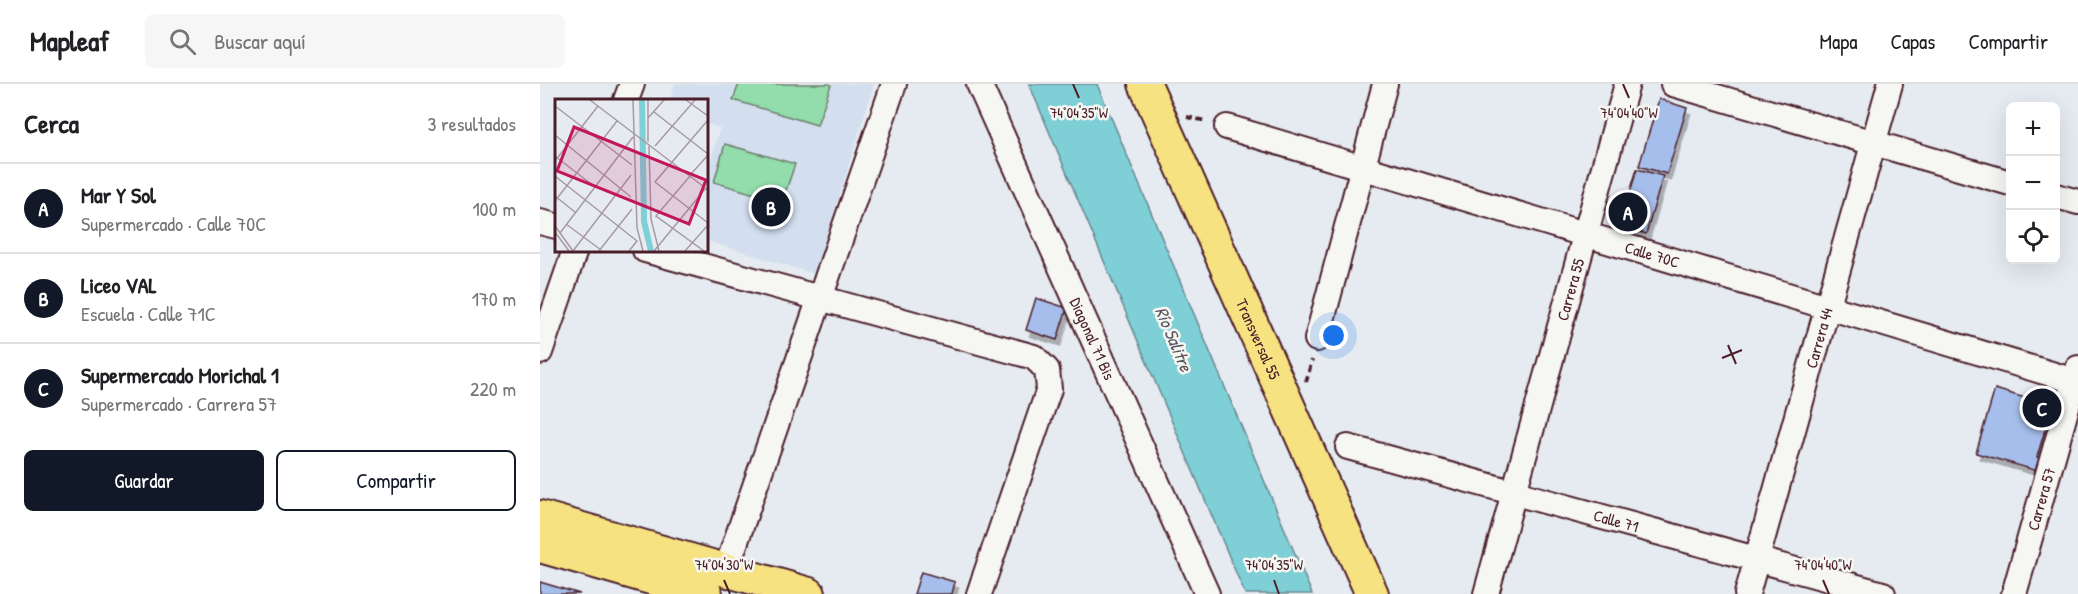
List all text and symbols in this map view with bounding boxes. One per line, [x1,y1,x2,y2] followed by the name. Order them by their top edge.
[145,14,565,68] search box
[30,22,109,60] text: Mapleaf
[166,25,199,58] icon: search
[214,26,306,56] text: Buscar aquí
[1819,27,1857,56] text: Mapa
[1890,27,1935,56] text: Capas
[1968,27,2048,56] text: Compartir
[555,99,708,252] inset map
[1050,102,1109,123] text: 74°04'35"W
[1600,102,1658,123] text: 74°04'40"W
[2006,102,2060,264] map controls
[2006,102,2060,156] button: +
[24,106,79,141] text: Cerca
[427,110,516,137] text: 3 resultados
[2006,156,2060,210] button: −
[81,180,156,210] text: Mar Y Sol
[752,184,790,230] pin: B
[1608,190,1648,234] pin: A
[39,195,48,222] text: A
[473,195,516,222] text: 100 m
[81,210,266,237] text: Supermercado · Calle 70C
[2006,210,2060,264] button: locate
[1622,236,1682,273] street label: Calle 70C
[1551,256,1589,323] street label: Carrera 55
[81,270,157,300] text: Liceo VAL
[38,285,49,312] text: B
[472,285,516,312] text: 170 m
[1065,294,1121,383] street label: Diagonal 71 Bis
[1231,295,1286,383] street label: Transversal 55
[81,300,216,327] text: Escuela · Calle 71C
[1149,303,1199,376] water label: Río Salitre
[1800,305,1838,371] street label: Carrera 44
[1319,321,1348,350] your location
[81,360,279,390] text: Supermercado Morichal 1
[38,375,49,402] text: C
[470,375,516,402] text: 220 m
[2022,386,2062,430] pin: C
[81,390,277,417] text: Supermercado · Carrera 57
[24,450,264,511] button: Guardar
[276,450,516,511] button: Compartir
[2022,465,2060,533] street label: Carrera 57
[1591,504,1641,537] street label: Calle 71
[695,554,754,575] text: 74°04'30"W
[1245,554,1304,575] text: 74°04'35"W
[1794,554,1852,575] text: 74°04'40"W

